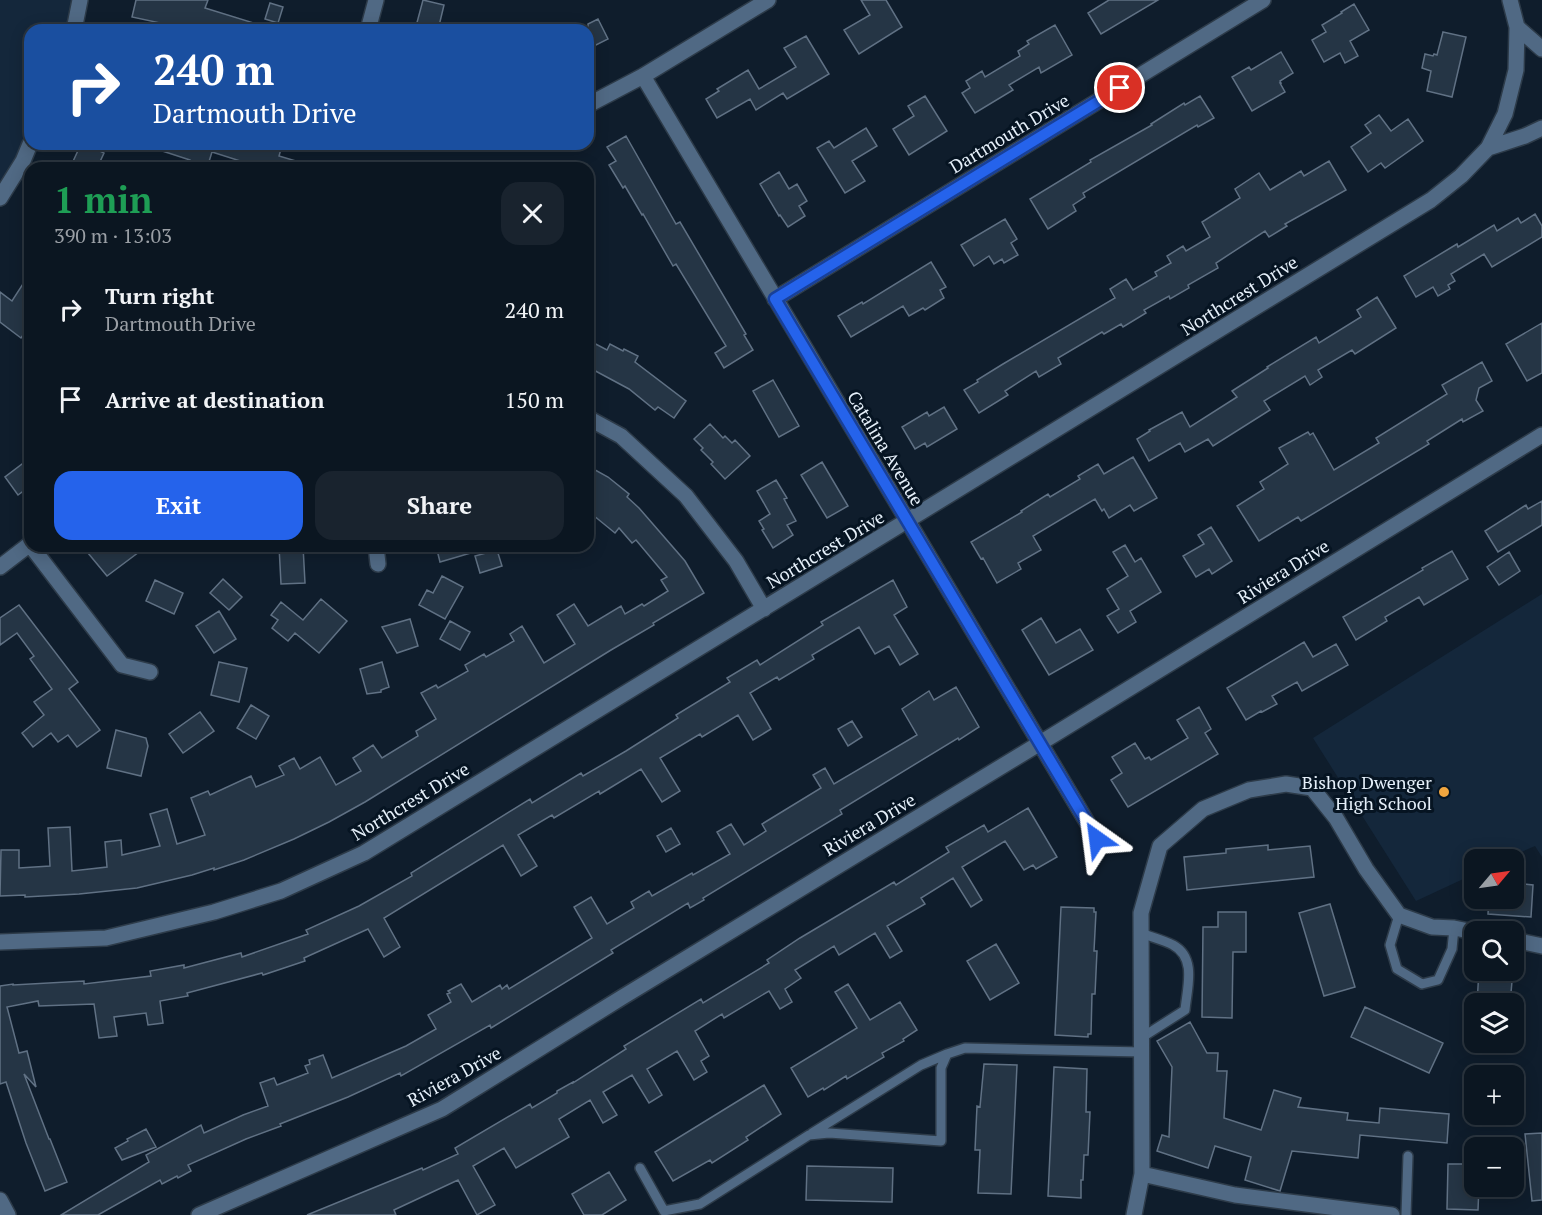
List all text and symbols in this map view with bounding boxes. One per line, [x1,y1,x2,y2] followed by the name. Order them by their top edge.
[153,41,274,97] text: 240 m
[54,48,132,126] icon: right
[1094,62,1145,113] pin
[1103,71,1136,104] icon: arrive
[945,88,1073,178] street label: Dartmouth Drive
[153,95,357,131] text: Dartmouth Drive
[54,176,152,223] text: 1 min
[501,182,564,245] button: close
[54,222,172,249] text: 390 m · 13:03
[1176,249,1302,341] street label: Northcrest Drive
[105,281,214,310] text: Turn right
[54,293,87,326] icon: right
[504,295,564,324] text: 240 m
[105,310,256,337] text: Dartmouth Drive
[54,383,87,416] icon: arrive
[105,385,324,414] text: Arrive at destination
[504,385,564,414] text: 150 m
[842,386,930,510] street label: Catalina Avenue
[54,471,303,540] button: Exit
[315,471,564,540] button: Share
[762,504,888,594] street label: Northcrest Drive
[1233,533,1333,609] street label: Riviera Drive
[347,756,473,846] street label: Northcrest Drive
[1302,770,1432,815] place label: Bishop Dwenger High School
[1437,785,1451,799] marker: Bishop Dwenger High School
[818,787,920,861] street label: Riviera Drive
[1065,807,1129,871] position arrow
[1464,849,1524,909] north arrow
[1464,849,1524,1197] map controls
[1464,921,1524,981] button: search
[1464,993,1524,1053] button: layers
[403,1040,505,1112] street label: Riviera Drive
[1464,1065,1524,1125] button: +
[1464,1137,1524,1197] button: −

